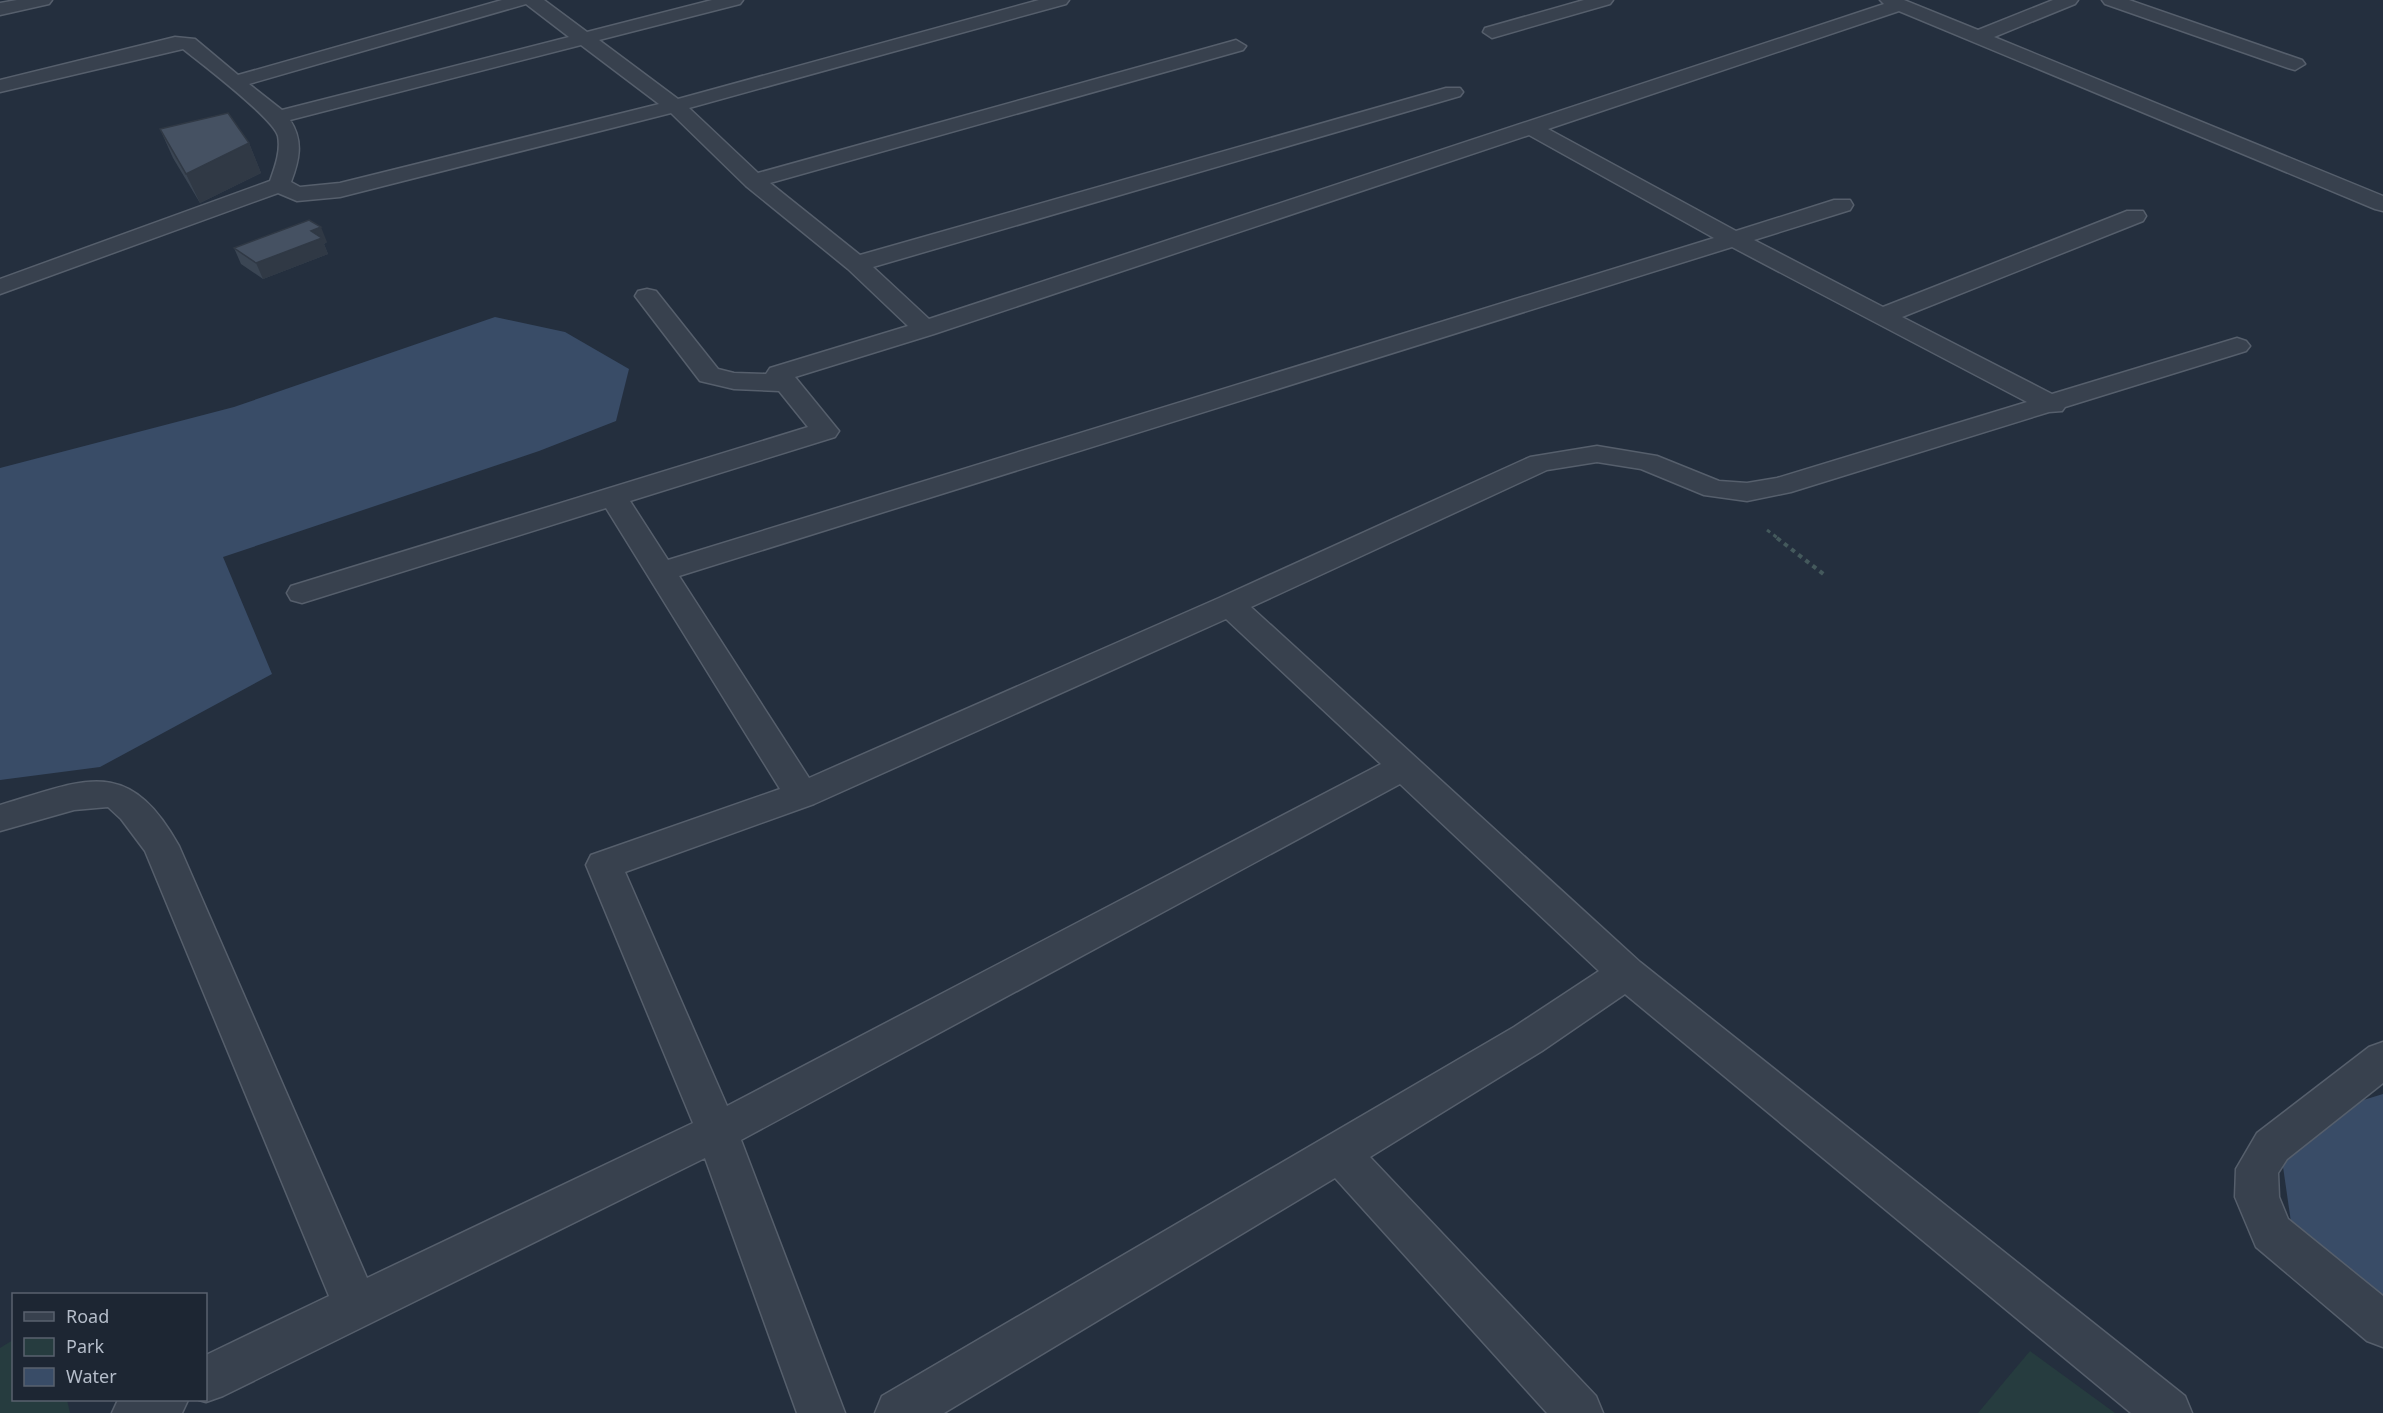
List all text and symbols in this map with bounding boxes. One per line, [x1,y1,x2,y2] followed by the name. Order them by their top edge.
[12,1293,207,1401] legend
[66,1304,109,1328] text: Road
[66,1334,104,1358] text: Park
[66,1364,117,1388] text: Water

